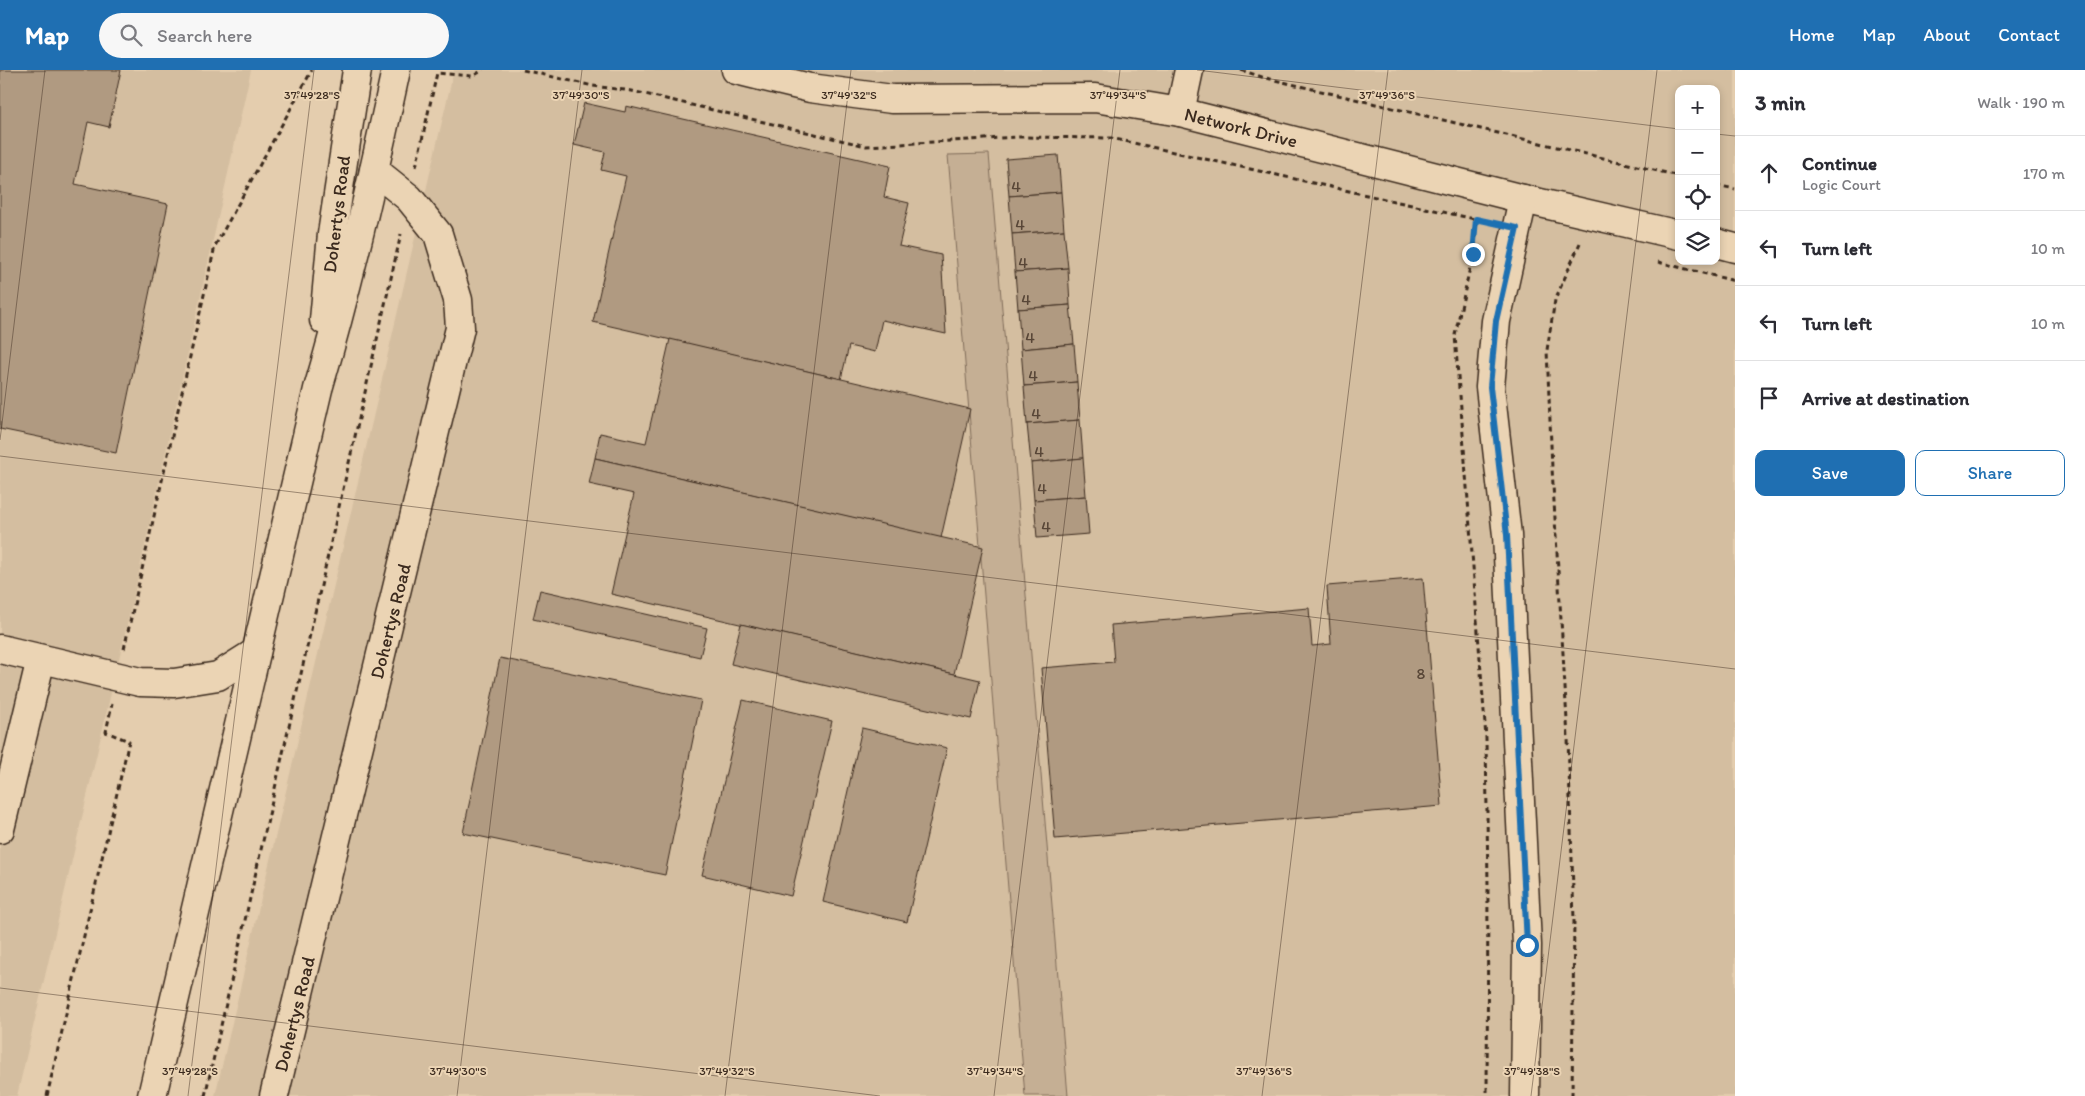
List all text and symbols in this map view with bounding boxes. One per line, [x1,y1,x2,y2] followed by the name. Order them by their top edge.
[99,13,449,58] search box
[25,21,69,50] text: Map
[117,21,145,49] icon: search
[157,24,252,47] text: Search here
[1789,24,1835,46] text: Home
[1863,24,1896,46] text: Map
[1924,24,1970,46] text: About
[1998,24,2060,46] text: Contact
[1675,85,1720,265] map controls
[1675,85,1720,130] button: +
[284,88,340,102] text: 37°49'28"S
[553,88,610,102] text: 37°49'30"S
[821,88,877,102] text: 37°49'32"S
[1090,88,1147,102] text: 37°49'34"S
[1359,88,1415,102] text: 37°49'36"S
[1755,90,1805,115] text: 3 min
[1977,93,2065,112] text: Walk · 190 m
[1182,102,1300,153] street label: Network Drive
[1675,130,1720,175] button: −
[1802,152,1877,175] text: Continue
[318,153,355,274] street label: Dohertys Road
[1755,159,1783,187] icon: ahead
[2023,164,2065,183] text: 170 m
[1675,175,1720,220] button: locate
[1802,175,1881,194] text: Logic Court
[1011,177,1021,196] house number: 4
[1015,215,1025,234] house number: 4
[1675,220,1720,265] button: layers
[1755,234,1783,262] icon: left
[1802,237,1872,260] text: Turn left
[2031,239,2065,258] text: 10 m
[1462,243,1485,266] route end
[1018,253,1028,272] house number: 4
[1021,290,1031,309] house number: 4
[1755,309,1783,337] icon: left
[1802,312,1872,335] text: Turn left
[2031,314,2065,333] text: 10 m
[1025,328,1035,347] house number: 4
[1028,366,1038,385] house number: 4
[1755,384,1783,412] icon: arrive
[1802,387,1969,410] text: Arrive at destination
[1031,404,1041,423] house number: 4
[1034,442,1044,461] house number: 4
[1755,450,1905,496] button: Save
[1915,450,2065,496] button: Share
[1037,479,1047,498] house number: 4
[1041,517,1051,536] house number: 4
[365,560,416,681] street label: Dohertys Road
[1417,664,1426,683] house number: 8
[1516,934,1539,957] route start
[269,953,320,1074] street label: Dohertys Road
[162,1064,218,1078] text: 37°49'28"S
[430,1064,487,1078] text: 37°49'30"S
[699,1064,755,1078] text: 37°49'32"S
[967,1064,1024,1078] text: 37°49'34"S
[1236,1064,1292,1078] text: 37°49'36"S
[1504,1064,1560,1078] text: 37°49'38"S

